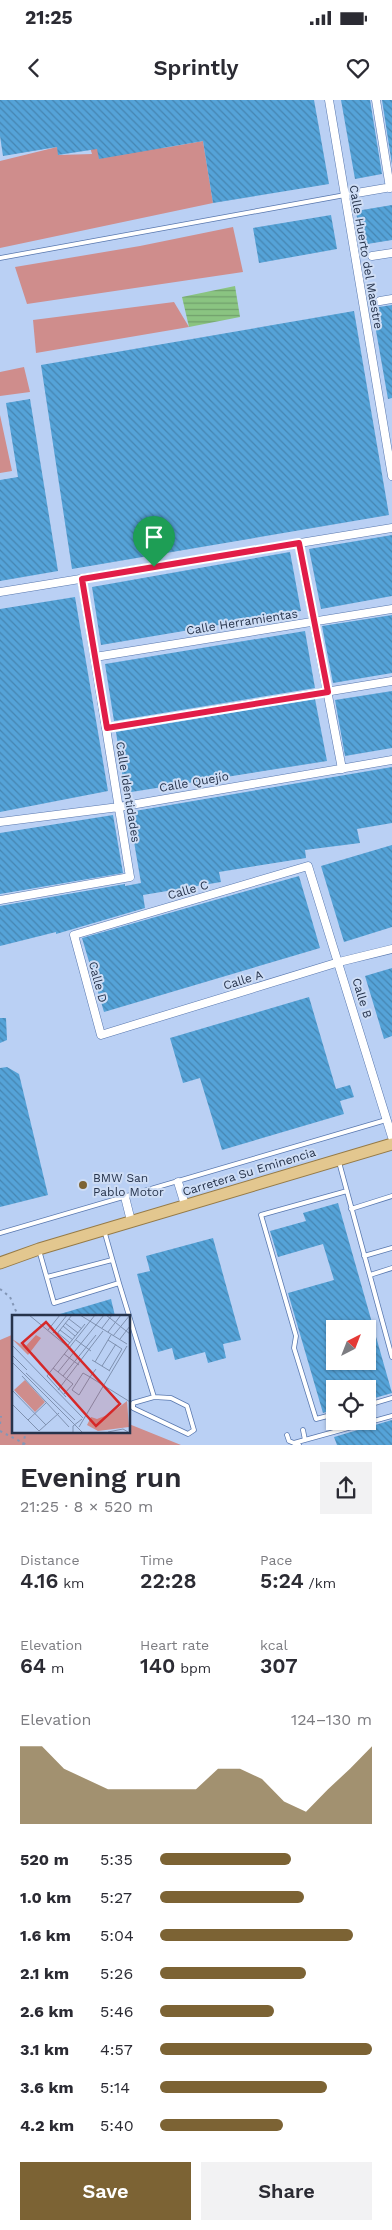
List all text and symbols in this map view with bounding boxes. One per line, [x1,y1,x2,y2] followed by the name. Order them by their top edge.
[25,6,73,29] text: 21:25
[20,54,48,82] icon: back
[344,54,372,82] icon: heart
[154,55,238,80] text: Sprintly
[346,184,386,330] street label: Calle Huerto del Maestre
[133,516,175,567] pin
[140,523,168,551] icon: arrive
[185,606,299,638] street label: Calle Herramientas
[113,741,143,843] street label: Calle Identidades
[158,769,230,795] street label: Calle Quejío
[166,878,210,902] street label: Calle C
[86,960,110,1004] street label: Calle D
[221,967,265,993] street label: Calle A
[349,976,375,1020] street label: Calle B
[181,1145,317,1199] street label: Carretera Su Eminencia
[93,1171,164,1199] place label: BMW San Pablo Motor
[77,1179,89,1191] marker: BMW San Pablo Motor
[12,1315,130,1432] inset map
[326,1320,376,1370] north arrow
[326,1320,376,1430] map controls
[326,1380,376,1430] button: locate
[20,1461,181,1494] text: Evening run
[320,1462,372,1514] button: share
[20,1497,153,1516] text: 21:25 · 8 × 520 m
[20,1552,80,1568] text: Distance
[140,1552,173,1568] text: Time
[260,1552,292,1568] text: Pace
[20,1568,58,1593] text: 4.16
[140,1568,197,1593] text: 22:28
[260,1568,304,1593] text: 5:24
[58,1575,84,1591] text: km
[304,1575,336,1591] text: /km
[20,1637,83,1653] text: Elevation
[140,1637,209,1653] text: Heart rate
[260,1637,288,1653] text: kcal
[20,1653,46,1678] text: 64
[140,1653,175,1678] text: 140
[260,1653,298,1678] text: 307
[46,1660,64,1676] text: m
[175,1660,211,1676] text: bpm
[20,1710,91,1729] text: Elevation
[291,1710,372,1729] text: 124–130 m
[20,1850,69,1869] text: 520 m
[100,1850,133,1869] text: 5:35
[20,1888,71,1907] text: 1.0 km
[100,1888,132,1907] text: 5:27
[20,1926,71,1945] text: 1.6 km
[100,1926,134,1945] text: 5:04
[20,1964,69,1983] text: 2.1 km
[100,1964,133,1983] text: 5:26
[20,2002,74,2021] text: 2.6 km
[100,2002,134,2021] text: 5:46
[20,2040,69,2059] text: 3.1 km
[100,2040,133,2059] text: 4:57
[20,2078,73,2097] text: 3.6 km
[100,2078,130,2097] text: 5:14
[20,2116,74,2135] text: 4.2 km
[100,2116,134,2135] text: 5:40
[20,2162,191,2220] button: Save
[201,2162,372,2220] button: Share

